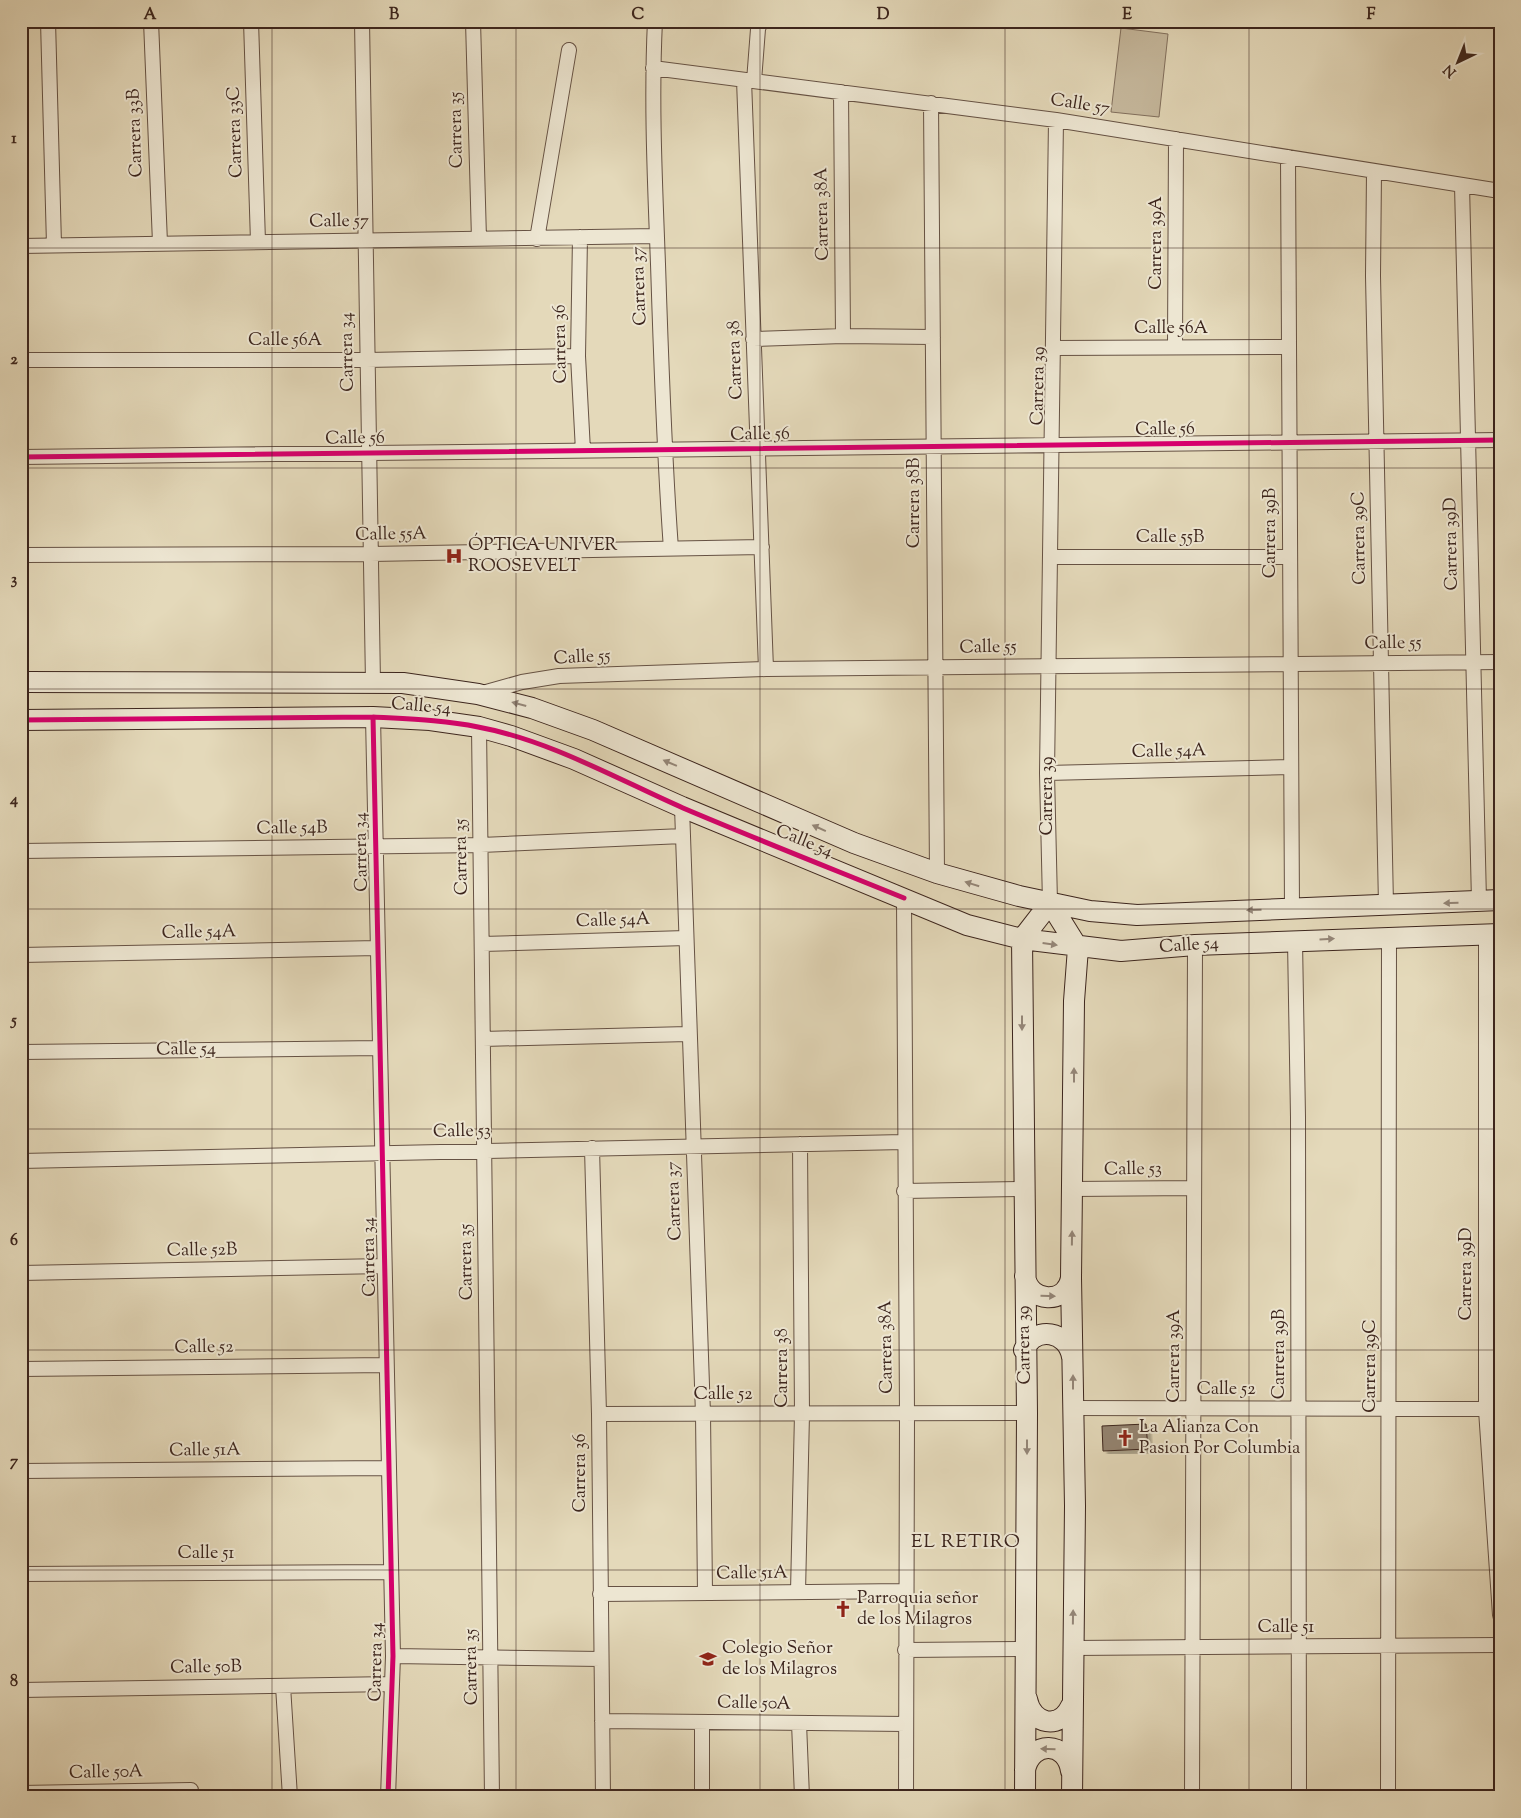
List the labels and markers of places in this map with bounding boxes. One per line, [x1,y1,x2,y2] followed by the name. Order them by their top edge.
[468,532,618,580] place label: ÓPTICA UNIVER ROOSEVELT
[444,546,464,566] hospital icon: ÓPTICA UNIVER ROOSEVELT
[1139,1415,1300,1462] place label: La Alianza Con Pasion Por Columbia
[1115,1428,1135,1448] church icon: La Alianza Con Pasion Por Columbia
[857,1586,979,1633] place label: Parroquia señor de los Milagros
[833,1599,853,1619] church icon: Parroquia señor de los Milagros
[722,1636,837,1683] place label: Colegio Señor de los Milagros
[698,1649,718,1669] school or university icon: Colegio Señor de los Milagros

